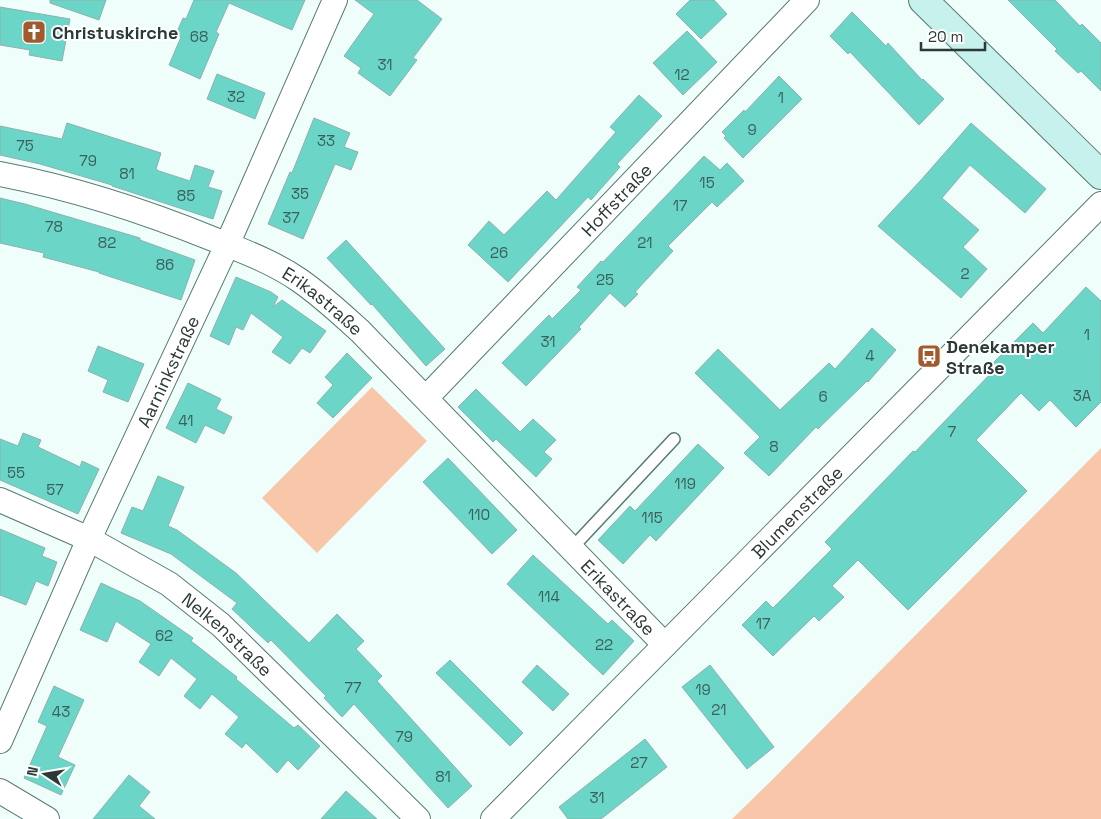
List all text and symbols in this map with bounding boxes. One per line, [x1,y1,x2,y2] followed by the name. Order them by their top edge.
[21,19,47,45] church icon: Christuskirche
[921,20,985,52] scale bar
[52,21,178,44] place label: Christuskirche
[190,27,208,46] house number: 68
[928,27,963,46] text: 20 m
[377,55,393,74] house number: 31
[674,65,690,84] house number: 12
[227,87,245,106] house number: 32
[778,88,784,107] house number: 1
[747,120,757,139] house number: 9
[317,131,335,150] house number: 33
[16,136,34,155] house number: 75
[79,151,97,170] house number: 79
[576,158,656,241] street label: Hoffstraße
[119,164,135,183] house number: 81
[699,173,715,192] house number: 15
[291,184,309,203] house number: 35
[177,186,195,205] house number: 85
[673,196,687,215] house number: 17
[282,208,300,227] house number: 37
[45,217,63,236] house number: 78
[98,233,116,252] house number: 82
[637,233,653,252] house number: 21
[490,243,508,262] house number: 26
[156,255,174,274] house number: 86
[278,261,368,340] street label: Erikastraße
[960,264,970,283] house number: 2
[596,270,614,289] house number: 25
[132,312,204,431] street label: Aarninkstraße
[1084,325,1090,344] house number: 1
[540,332,556,351] house number: 31
[946,335,1055,379] place label: Denekamper Straße
[916,343,942,369] bus stop icon: Denekamper Straße
[865,346,875,365] house number: 4
[1073,386,1092,405] house number: 3A
[818,387,828,406] house number: 6
[178,411,194,430] house number: 41
[948,422,956,441] house number: 7
[769,437,779,456] house number: 8
[746,461,847,563] street label: Blumenstraße
[7,463,25,482] house number: 55
[674,474,696,493] house number: 119
[46,480,64,499] house number: 57
[468,505,490,524] house number: 110
[641,508,663,527] house number: 115
[576,554,661,640] street label: Erikastraße
[177,587,278,681] street label: Nelkenstraße
[538,587,560,606] house number: 114
[756,614,770,633] house number: 17
[155,626,173,645] house number: 62
[595,635,613,654] house number: 22
[345,678,361,697] house number: 77
[695,680,711,699] house number: 19
[711,700,727,719] house number: 21
[52,702,70,721] house number: 43
[395,727,413,746] house number: 79
[20,749,70,799] north arrow
[630,753,648,772] house number: 27
[23,765,42,778] text: N
[435,767,451,786] house number: 81
[589,788,605,807] house number: 31

